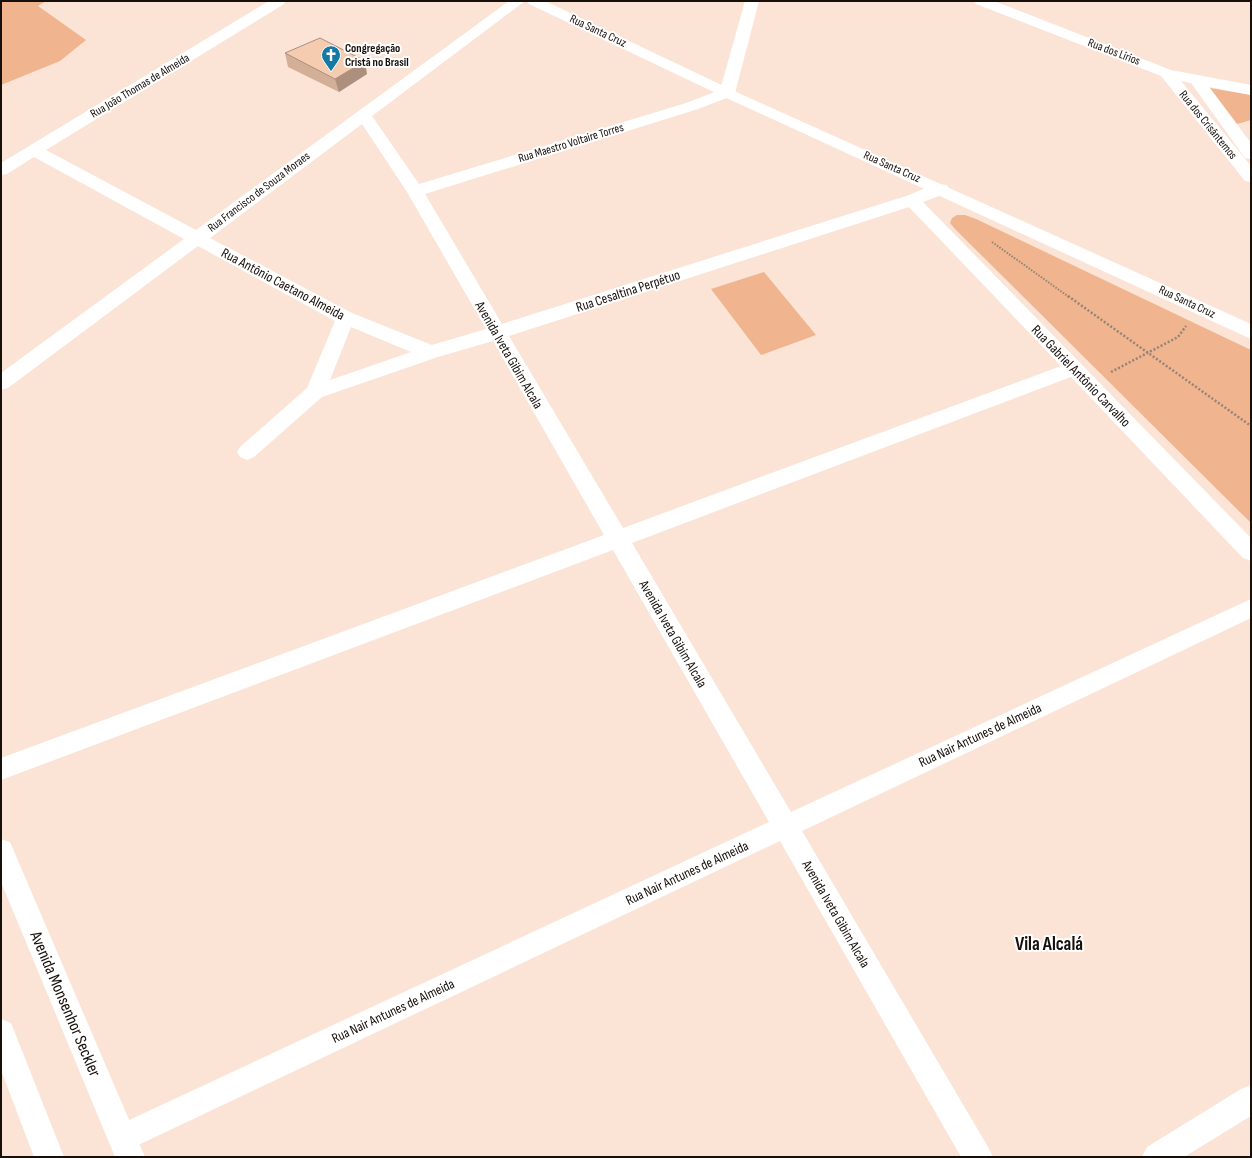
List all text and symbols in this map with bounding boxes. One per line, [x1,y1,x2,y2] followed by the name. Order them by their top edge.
[567,11,629,51] street label: Rua Santa Cruz
[1086,35,1142,69] street label: Rua dos Lírios
[345,41,409,70] place label: Congregação Cristã no Brasil
[320,44,342,72] church icon: Congregação Cristã no Brasil
[88,50,193,122] street label: Rua João Thomas de Almeida
[1176,88,1240,162] street label: Rua dos Crisântemos
[517,120,625,166] street label: Rua Maestro Voltaire Torres
[861,148,923,186] street label: Rua Santa Cruz
[205,149,313,235] street label: Rua Francisco de Souza Moraes
[218,244,348,324] street label: Rua Antônio Caetano Almeida
[574,266,682,316] street label: Rua Cesaltina Perpétuo
[1156,282,1218,322] street label: Rua Santa Cruz
[471,297,547,412] street label: Avenida Iveta Gibim Alcala
[1028,321,1134,431] street label: Rua Gabriel Antônio Carvalho
[635,576,711,691] street label: Avenida Iveta Gibim Alcala
[916,699,1044,771] street label: Rua Nair Antunes de Almeida
[623,837,751,909] street label: Rua Nair Antunes de Almeida
[798,856,874,971] street label: Avenida Iveta Gibim Alcala
[25,927,105,1080] street label: Avenida Monsenhor Seckler
[1015,933,1083,956] district label: Vila Alcalá
[329,975,457,1047] street label: Rua Nair Antunes de Almeida

